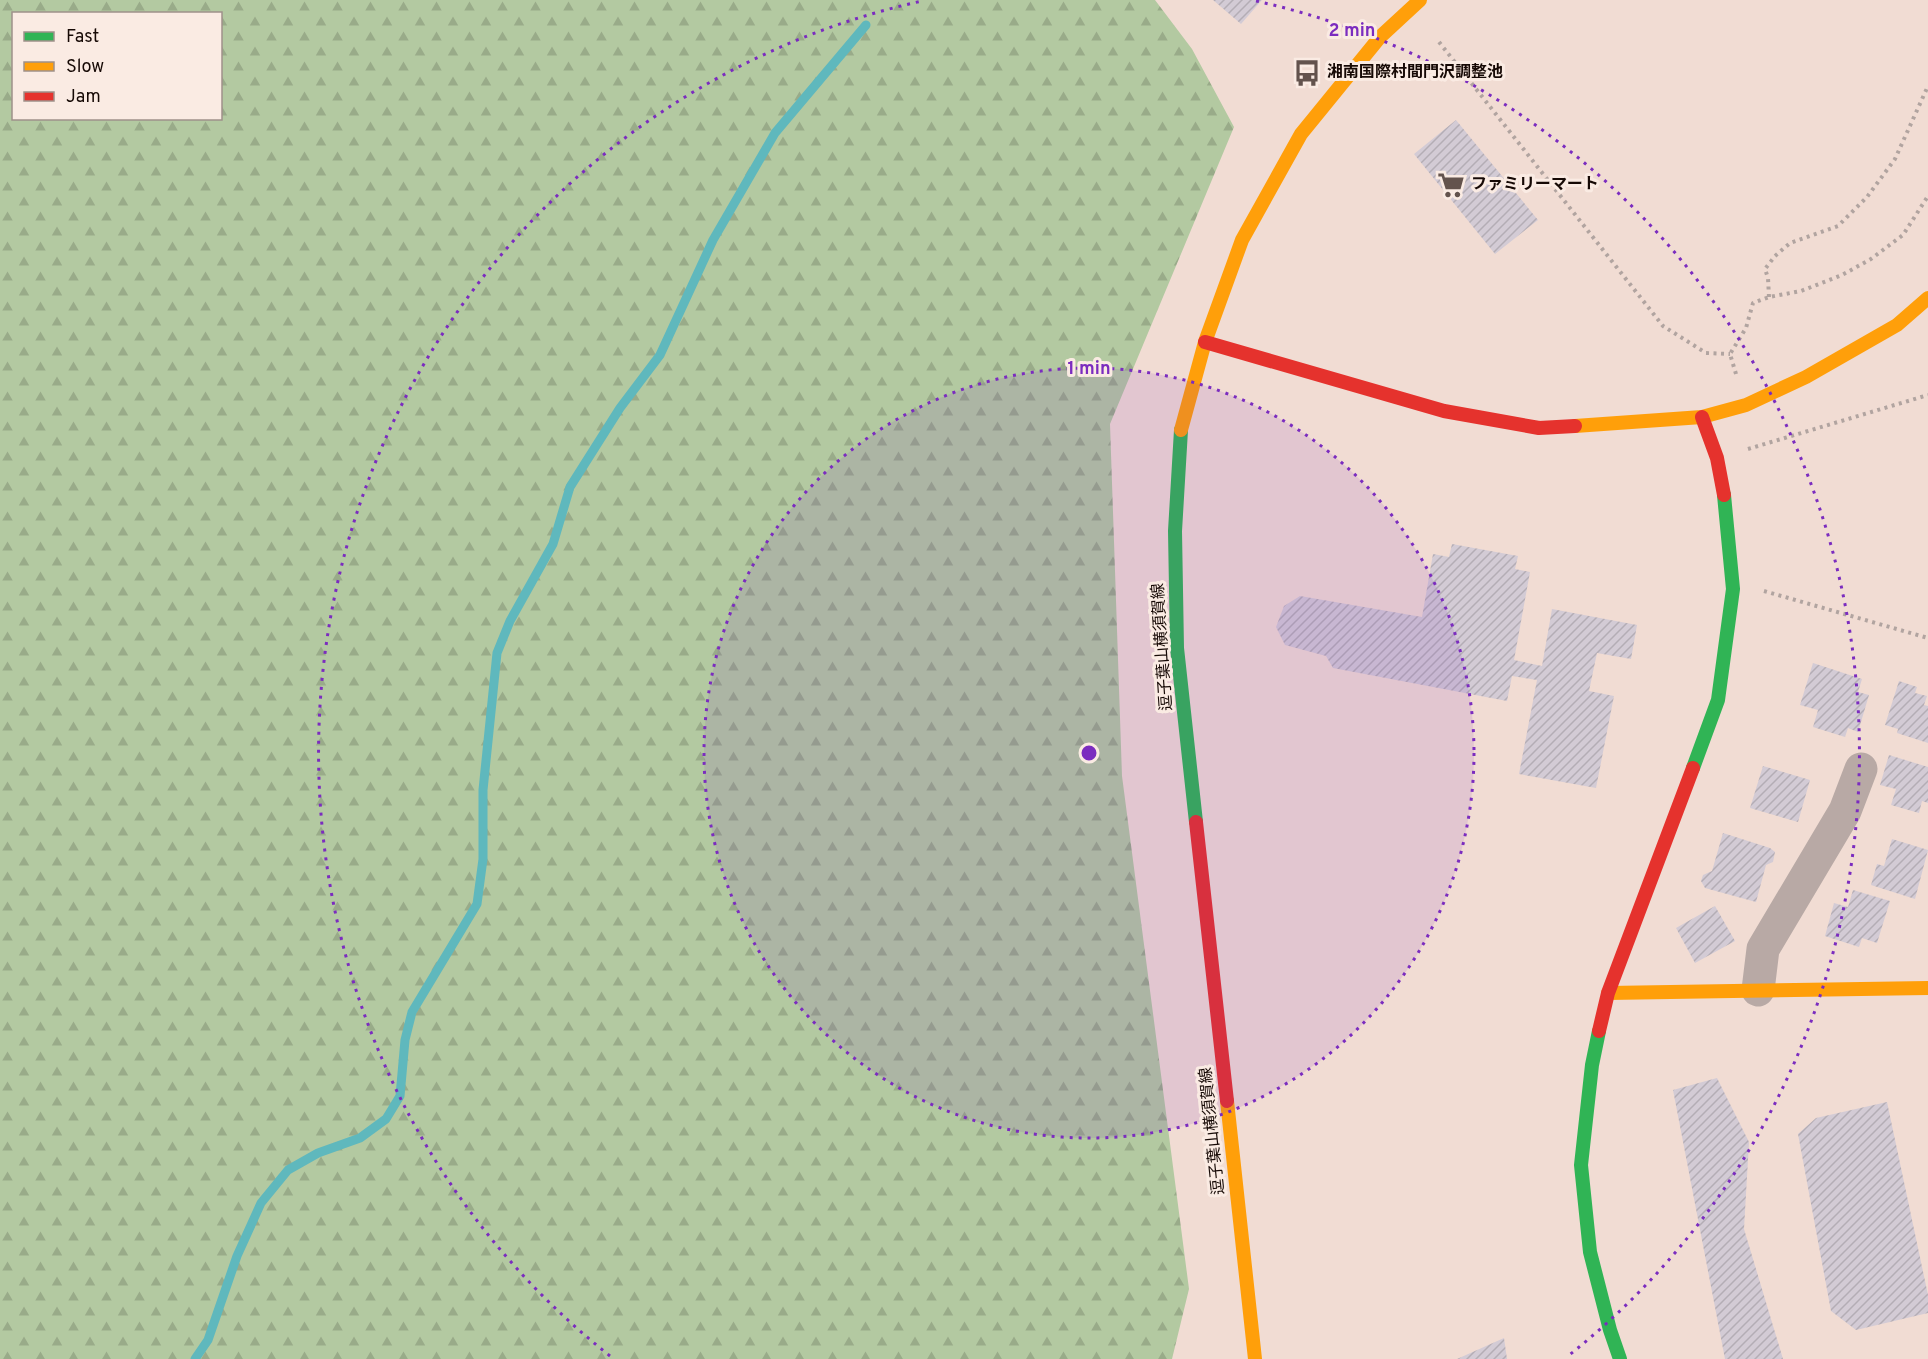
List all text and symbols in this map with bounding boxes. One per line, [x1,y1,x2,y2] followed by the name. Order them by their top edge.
[12,12,222,120] legend
[1328,20,1376,43] text: 2 min
[66,26,99,49] text: Fast
[66,56,104,79] text: Slow
[1292,58,1322,88] bus stop icon: 湘南国際村間門沢調整池
[1327,62,1503,83] place label: 湘南国際村間門沢調整池
[66,86,101,109] text: Jam
[1436,170,1466,200] supermarket icon: ファミリーマート
[1471,175,1599,195] place label: ファミリーマート
[1067,358,1111,381] text: 1 min
[1149,582,1177,712] street label: 逗子葉山横須賀線
[1079,743,1099,763] centre of rings
[1196,1066,1230,1196] street label: 逗子葉山横須賀線

